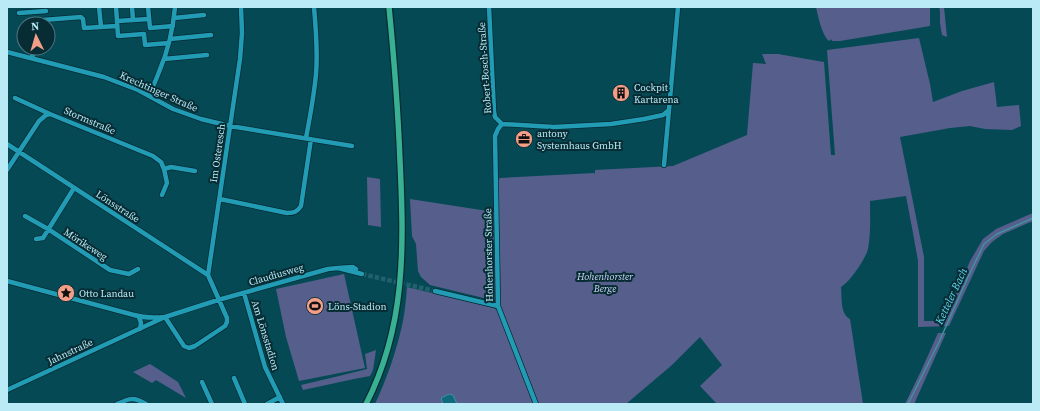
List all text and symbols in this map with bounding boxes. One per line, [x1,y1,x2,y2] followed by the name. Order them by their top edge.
[16,16,56,56] north arrow
[31,19,40,34] text: N
[475,22,494,114] street label: Robert-Bosch-Straße
[118,68,200,115] street label: Krechtinger Straße
[634,81,680,106] place label: Cockpit Kartarena
[611,83,631,103] building icon: Cockpit Kartarena
[62,104,118,137] street label: Stormstraße
[207,123,228,183] street label: Im Osteresch
[537,127,622,152] place label: antony Systemhaus GmbH
[514,129,534,149] office icon: antony Systemhaus GmbH
[93,187,142,225] street label: Lönsstraße
[481,208,496,302] street label: Hohenhorster Straße
[61,225,110,263] street label: Mörikeweg
[247,260,305,289] street label: Claudiusweg
[931,266,971,328] water label: Ketteler Bach
[576,270,634,295] park label: Hohenhorster Berge
[56,283,76,303] place icon: Otto Landau
[79,287,134,300] place label: Otto Landau
[305,296,325,316] sports icon: Löns-Stadion
[249,298,282,372] street label: Am Lönsstadion
[328,300,387,313] place label: Löns-Stadion
[45,335,95,368] street label: Jahnstraße

